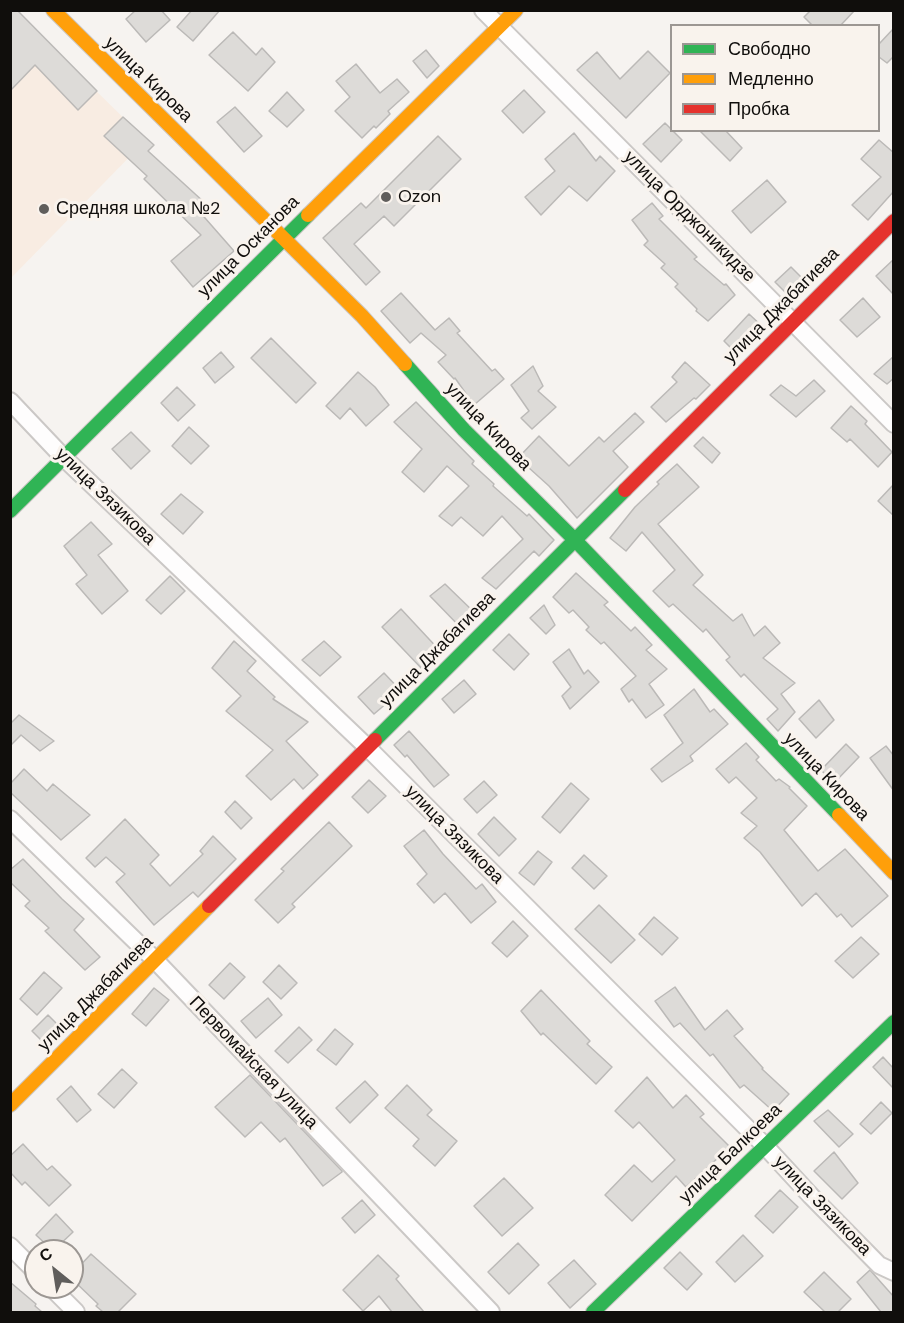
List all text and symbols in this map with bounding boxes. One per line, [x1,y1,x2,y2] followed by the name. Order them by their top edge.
[670,24,880,132] legend
[99,33,197,127] street label: улица Кирова
[728,37,811,61] text: Свободно
[728,67,814,91] text: Медленно
[728,97,790,121] text: Пробка
[619,147,759,287] street label: улица Орджоникидзе
[398,186,441,208] place label: Ozon
[379,190,393,204] marker: Ozon
[194,192,304,302] street label: улица Осканова
[56,198,220,220] place label: Средняя школа №2
[37,202,51,216] marker: Средняя школа №2
[720,244,844,368] street label: улица Джабагиева
[441,378,535,476] street label: улица Кирова
[51,444,159,550] street label: улица Зязикова
[376,588,500,712] street label: улица Джабагиева
[779,728,873,826] street label: улица Кирова
[400,781,508,889] street label: улица Зязикова
[34,932,158,1056] street label: улица Джабагиева
[184,992,322,1134] street label: Первомайская улица
[675,1100,787,1208] street label: улица Балкоева
[769,1152,875,1260] street label: улица Зязикова
[24,1239,84,1299] north arrow
[35,1243,56,1267] text: С

